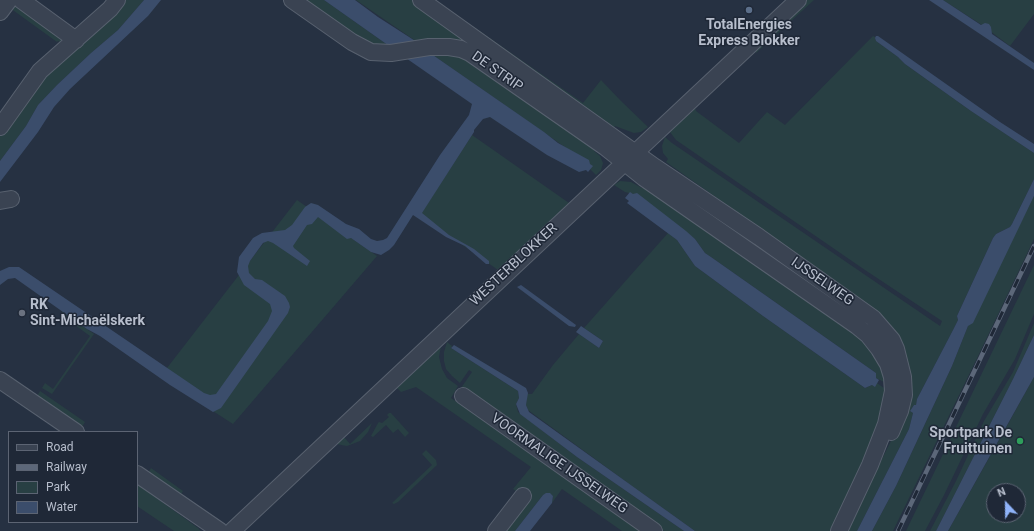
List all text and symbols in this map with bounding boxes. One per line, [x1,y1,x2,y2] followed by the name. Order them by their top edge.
[744,5,754,15] marker: TotalEnergies Express Blokker
[698,17,800,50] place label: TotalEnergies Express Blokker
[468,48,526,96] street label: DE STRIP
[467,220,561,310] street label: WESTERBLOKKER
[787,254,857,310] street label: IJSSELWEG
[30,297,145,330] place label: RK Sint-Michaëlskerk
[17,308,27,318] marker: RK Sint-Michaëlskerk
[487,410,631,518] street label: VOORMALIGE IJSSELWEG
[929,425,1012,458] place label: Sportpark De Fruittuinen
[8,431,138,523] legend
[1015,436,1025,446] marker: Sportpark De Fruittuinen
[46,440,74,454] text: Road
[46,460,87,474] text: Railway
[46,480,70,494] text: Park
[986,483,1026,523] north arrow
[996,485,1008,500] text: N
[46,500,77,514] text: Water

